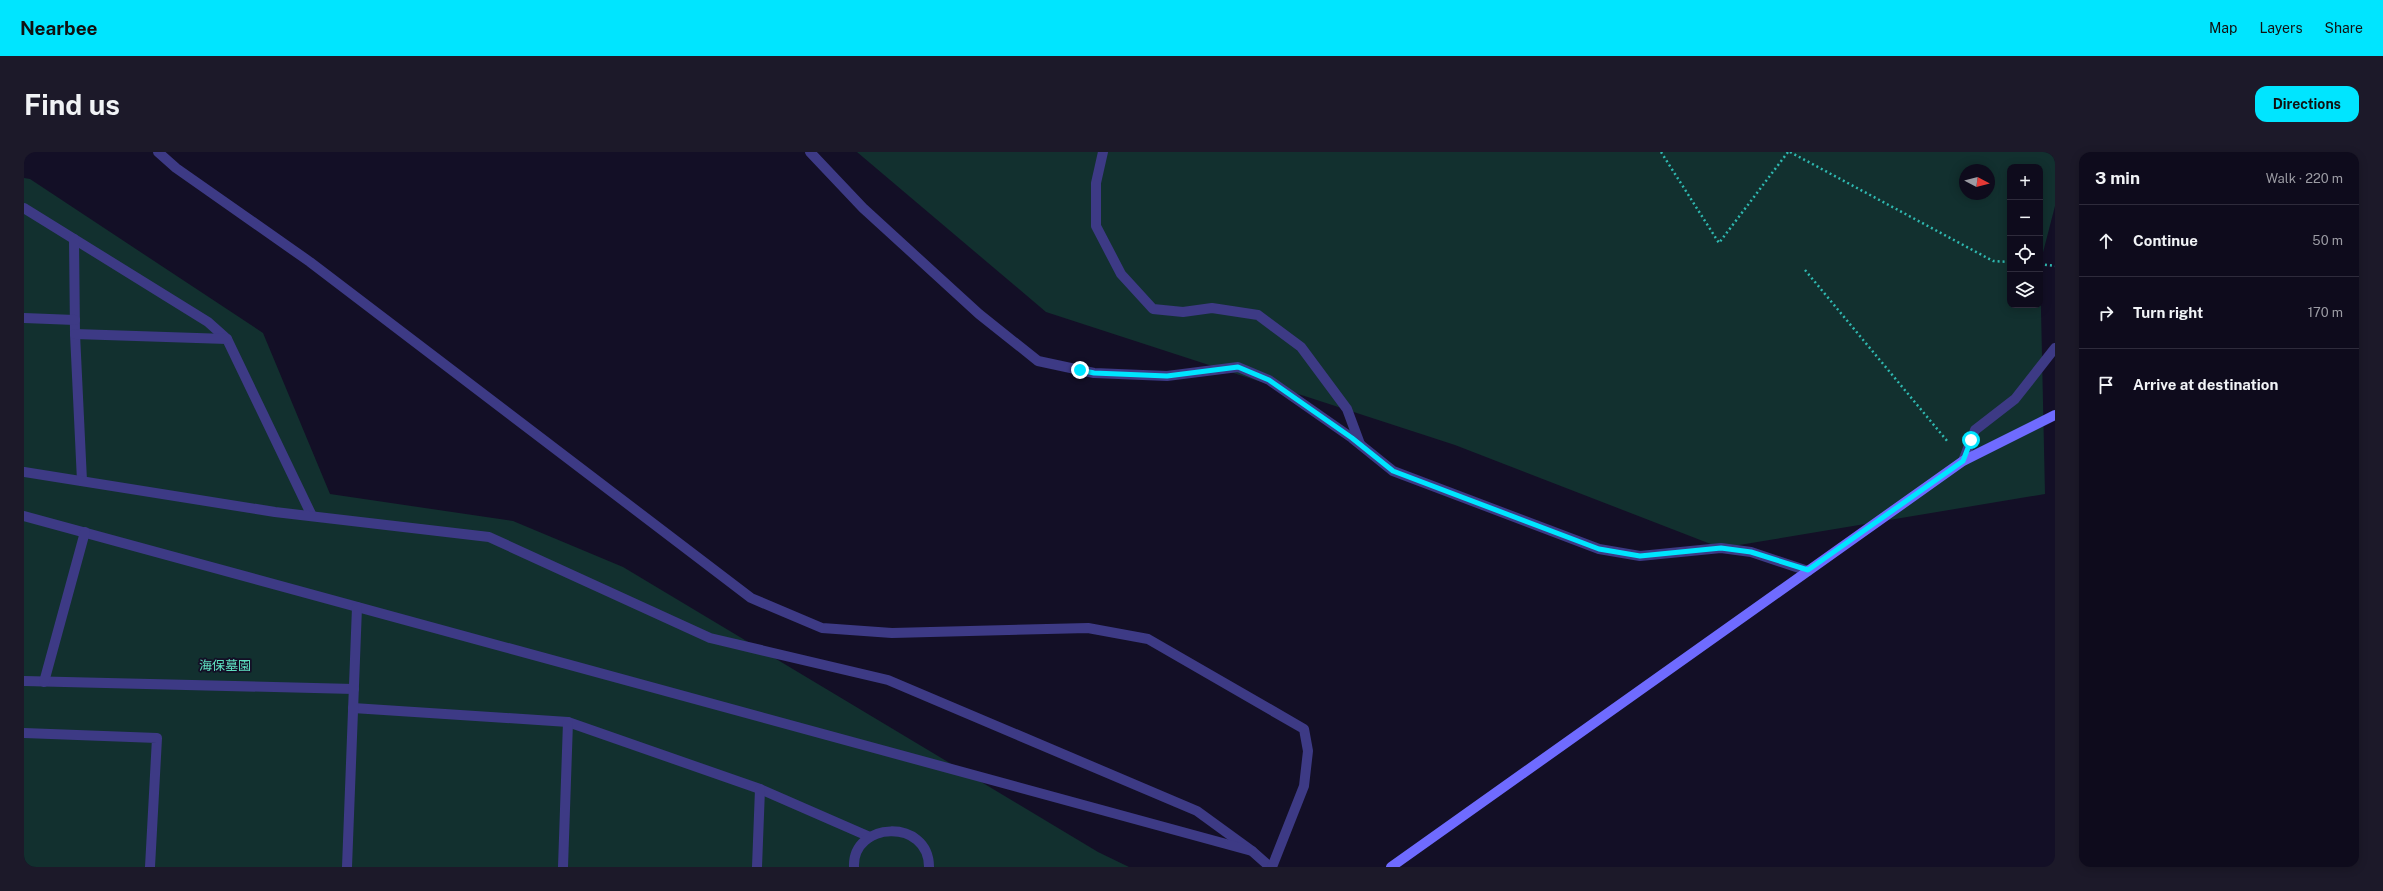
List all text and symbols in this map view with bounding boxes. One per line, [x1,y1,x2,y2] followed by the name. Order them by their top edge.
[20,17,98,39] text: Nearbee
[2209,20,2237,36] text: Map
[2259,20,2303,36] text: Layers
[2325,20,2363,36] text: Share
[2255,86,2359,122] button: Directions
[24,88,120,121] text: Find us
[1959,164,1995,200] north arrow
[2007,164,2043,308] map controls
[2007,164,2043,200] button: +
[2095,168,2140,188] text: 3 min
[2266,171,2343,186] text: Walk · 220 m
[2007,200,2043,236] button: −
[2095,230,2117,252] icon: ahead
[2133,232,2198,249] text: Continue
[2312,233,2343,248] text: 50 m
[2007,236,2043,272] button: locate
[2007,272,2043,308] button: layers
[2095,302,2117,324] icon: right
[2133,304,2203,321] text: Turn right
[2308,305,2343,320] text: 170 m
[1071,361,1089,379] route end
[2095,374,2117,396] icon: arrive
[2133,376,2278,393] text: Arrive at destination
[1962,431,1980,449] route start
[199,658,251,673] park label: 海保墓園

